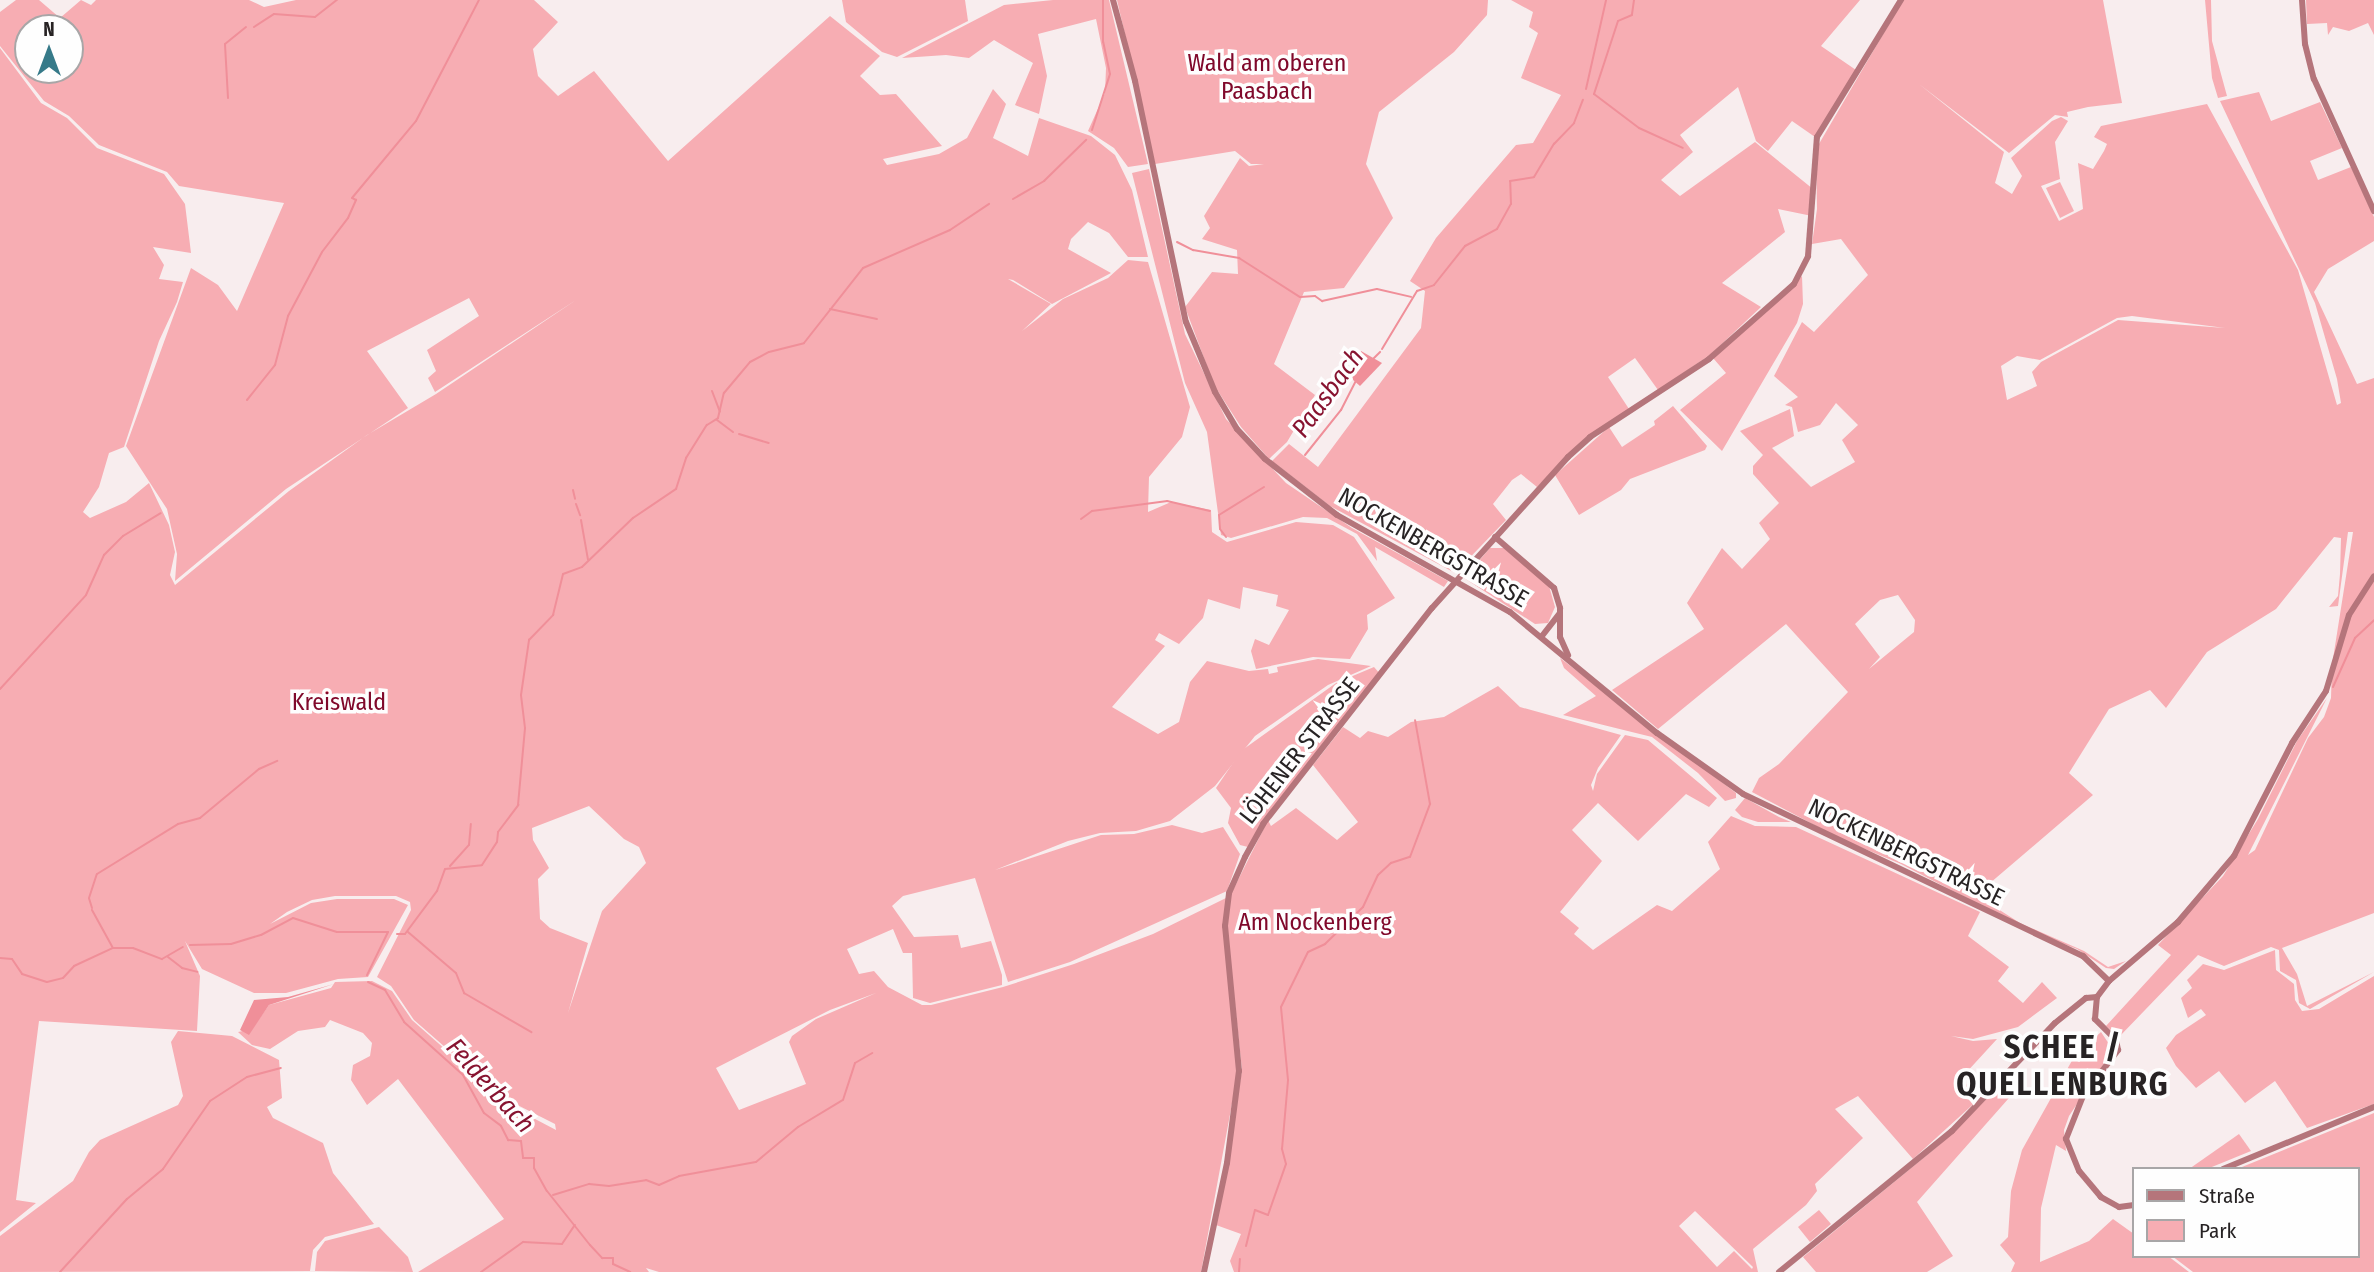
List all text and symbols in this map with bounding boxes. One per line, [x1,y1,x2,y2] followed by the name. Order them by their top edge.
[14,14,84,84] north arrow
[43,18,55,41] text: N
[1188,50,1346,106] park label: Wald am oberen Paasbach
[1285,342,1371,444] water label: Paasbach
[1333,482,1533,614] street label: NOCKENBERGSTRASSE
[1234,672,1366,830] street label: LÖHENER STRASSE
[292,689,386,717] park label: Kreiswald
[1803,793,2009,913] street label: NOCKENBERGSTRASSE
[1238,909,1392,937] park label: Am Nockenberg
[1958,1029,2168,1104] district label: SCHEE / QUELLENBURG
[439,1032,541,1140] water label: Felderbach
[2132,1167,2360,1258] legend
[2199,1183,2255,1209] text: Straße
[2199,1218,2236,1244] text: Park

